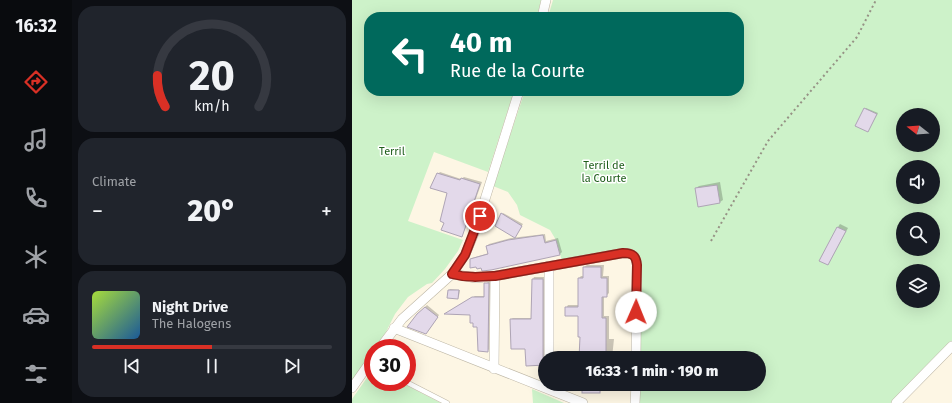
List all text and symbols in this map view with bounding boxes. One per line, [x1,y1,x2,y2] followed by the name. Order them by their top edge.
[15,15,57,37] text: 16:32
[450,26,513,59] text: 40 m
[384,28,436,80] icon: left
[189,51,235,101] text: 20
[450,60,585,82] text: Rue de la Courte
[22,68,50,96] icon: directions
[194,98,230,115] text: km/h
[896,108,940,152] north arrow
[896,108,940,308] map controls
[22,126,50,154] icon: music
[379,145,405,158] park label: Terril
[582,159,626,185] park label: Terril de la Courte
[896,160,940,204] button: sound
[92,174,136,189] text: Climate
[22,184,50,212] icon: phone
[187,193,237,229] text: 20°
[92,198,103,225] text: −
[321,198,332,225] text: +
[463,199,497,233] pin
[469,205,491,227] icon: arrive
[896,212,940,256] button: search
[22,243,50,271] icon: climate
[896,264,940,308] button: layers
[615,291,657,333] position arrow
[152,298,228,316] text: Night Drive
[22,301,50,329] icon: car
[152,316,231,331] text: The Halogens
[364,339,416,391] speed limit sign: 30
[121,355,143,377] icon: previous
[201,355,223,377] icon: pause
[281,355,303,377] icon: next
[22,360,50,388] icon: filters
[586,362,718,380] text: 16:33 · 1 min · 190 m

